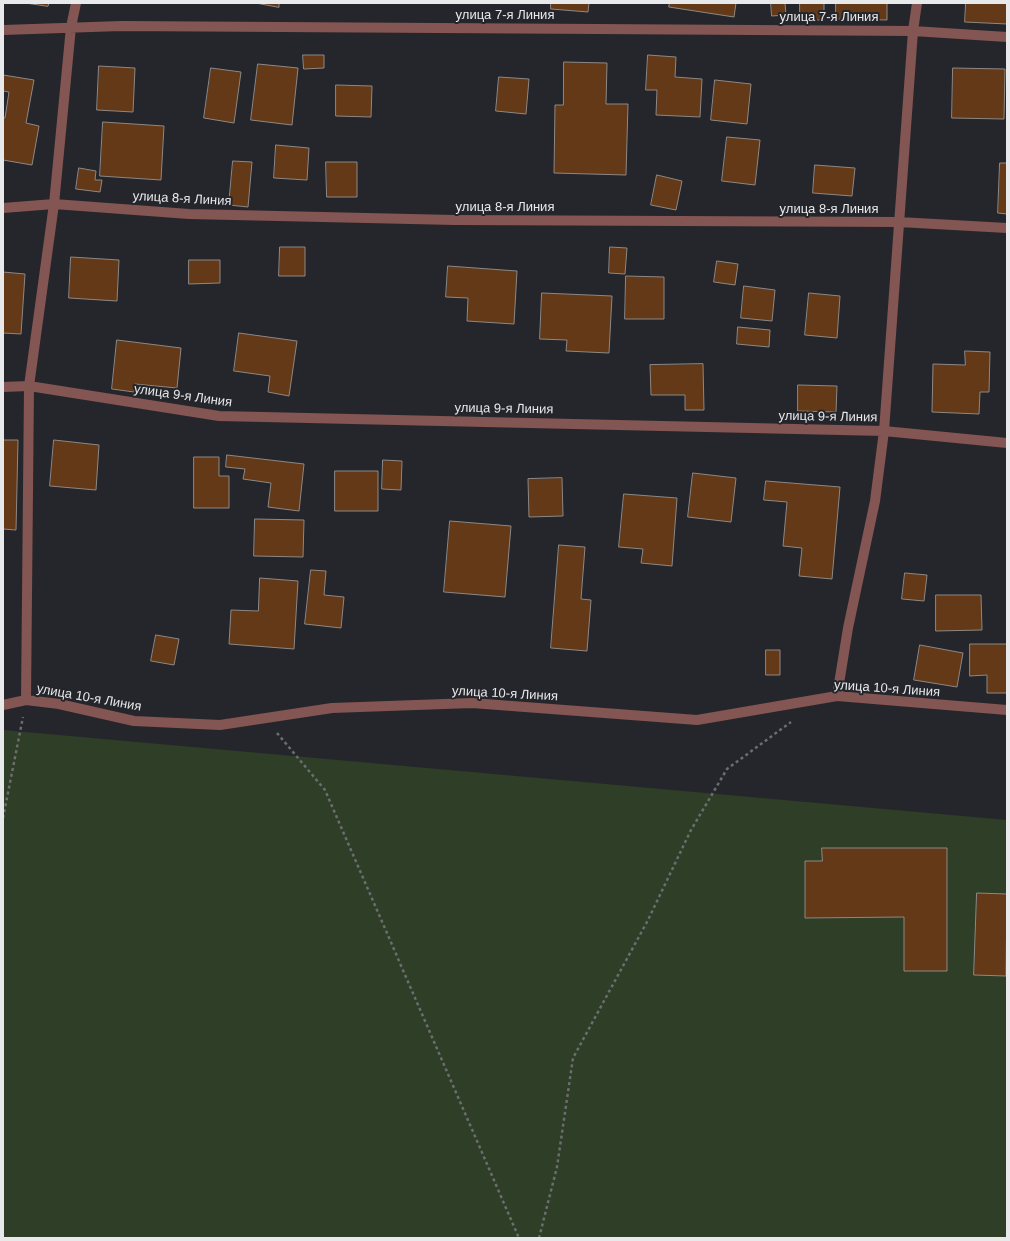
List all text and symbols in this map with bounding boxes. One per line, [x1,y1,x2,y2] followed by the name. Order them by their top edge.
[456,7,554,23] street label: улица 7-я Линия
[780,9,878,25] street label: улица 7-я Линия
[132,189,232,209] street label: улица 8-я Линия
[456,199,554,215] street label: улица 8-я Линия
[780,201,878,217] street label: улица 8-я Линия
[133,381,233,411] street label: улица 9-я Линия
[454,400,554,418] street label: улица 9-я Линия
[778,408,878,426] street label: улица 9-я Линия
[834,678,940,700] street label: улица 10-я Линия
[35,681,143,715] street label: улица 10-я Линия
[452,683,558,705] street label: улица 10-я Линия

